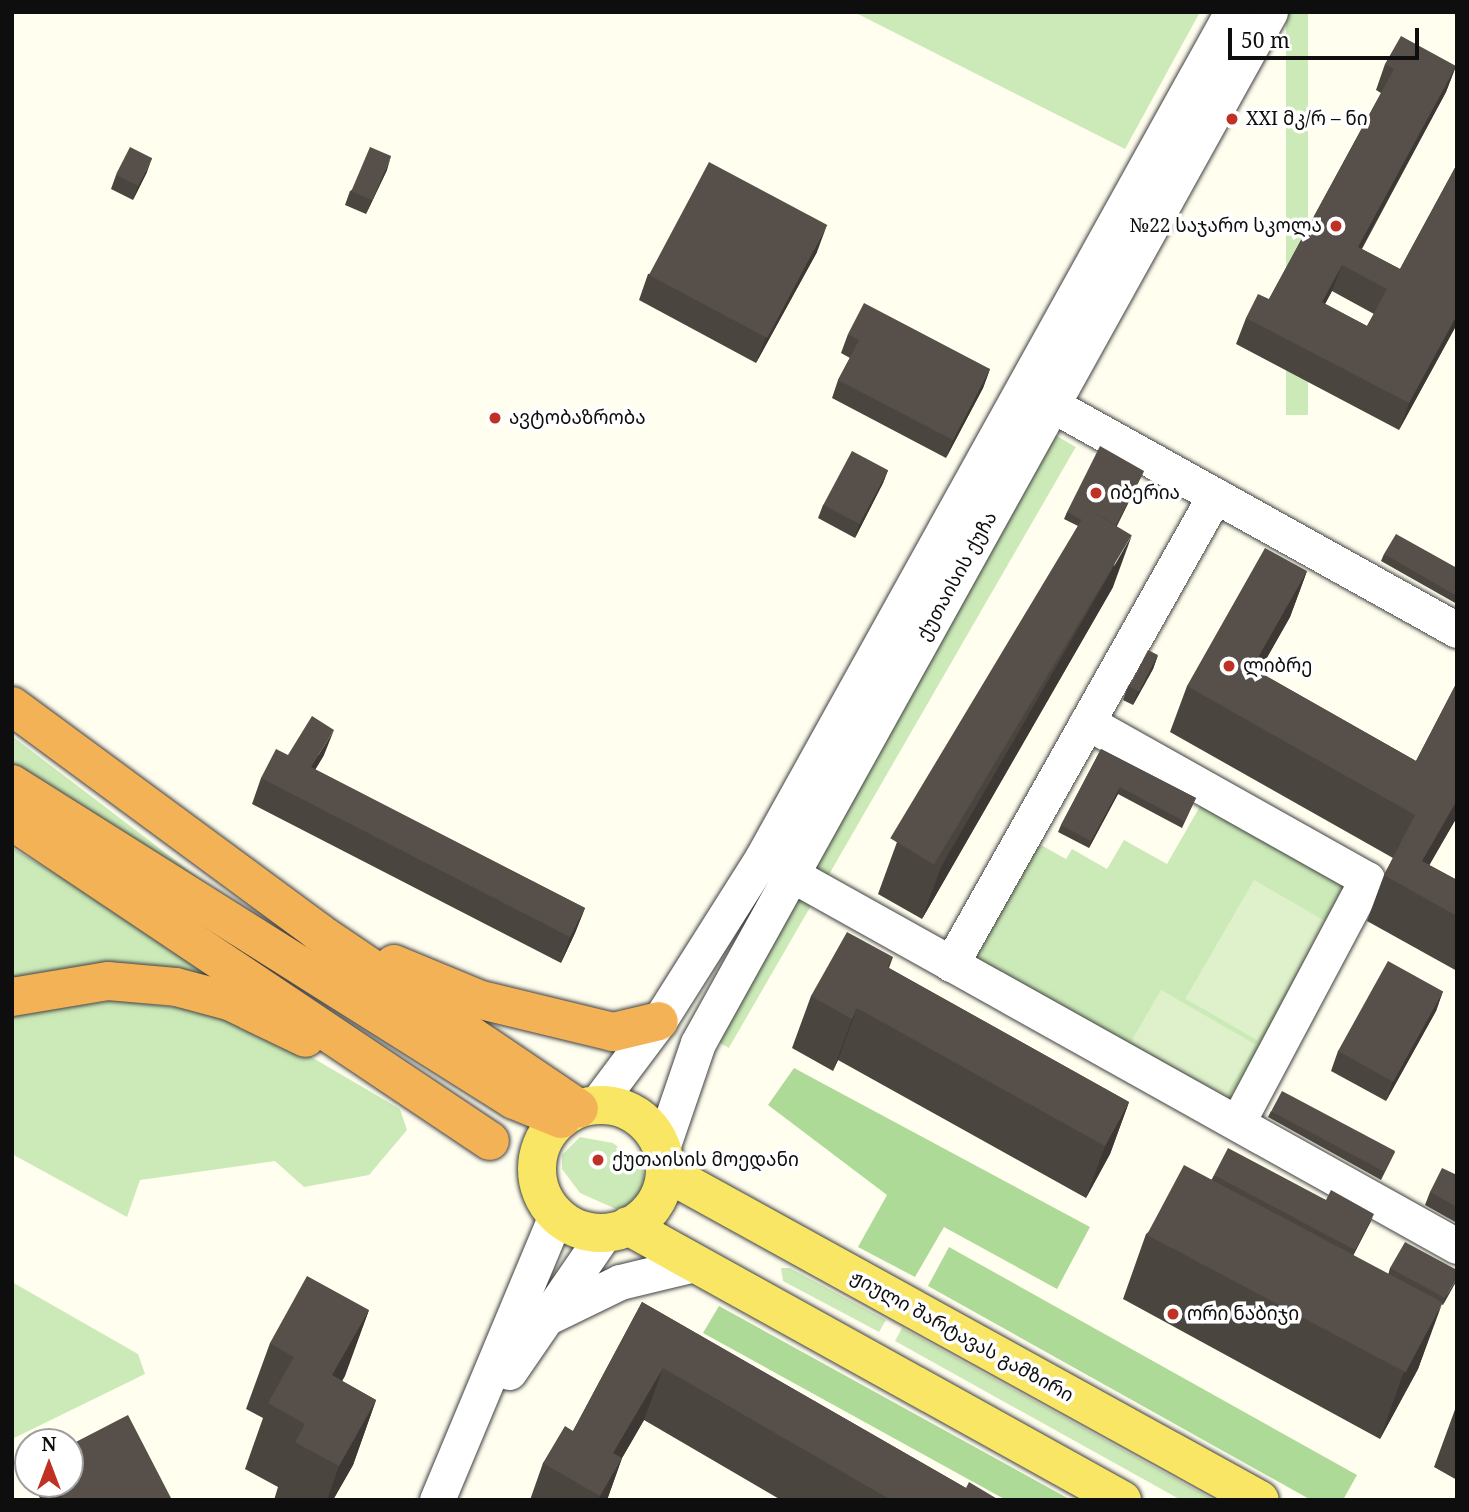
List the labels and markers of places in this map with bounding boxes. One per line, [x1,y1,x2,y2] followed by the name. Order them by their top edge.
[1246,108,1368,130] place label: XXI მკ/რ – ნი
[1224,111,1240,127] marker: XXI მკ/რ – ნი
[1130,215,1322,237] place label: №22 საჯარო სკოლა
[1328,218,1344,234] marker: №22 საჯარო სკოლა
[509,407,646,429] place label: ავტობაზრობა
[487,410,503,426] marker: ავტობაზრობა
[1110,482,1180,504] place label: იბერია
[1088,485,1104,501] marker: იბერია
[1243,655,1312,677] place label: ლიბრე
[1221,658,1237,674] marker: ლიბრე
[612,1149,799,1171] place label: ქუთაისის მოედანი
[590,1152,606,1168] marker: ქუთაისის მოედანი
[1187,1303,1299,1325] place label: ორი ნაბიჯი
[1165,1306,1181,1322] marker: ორი ნაბიჯი

